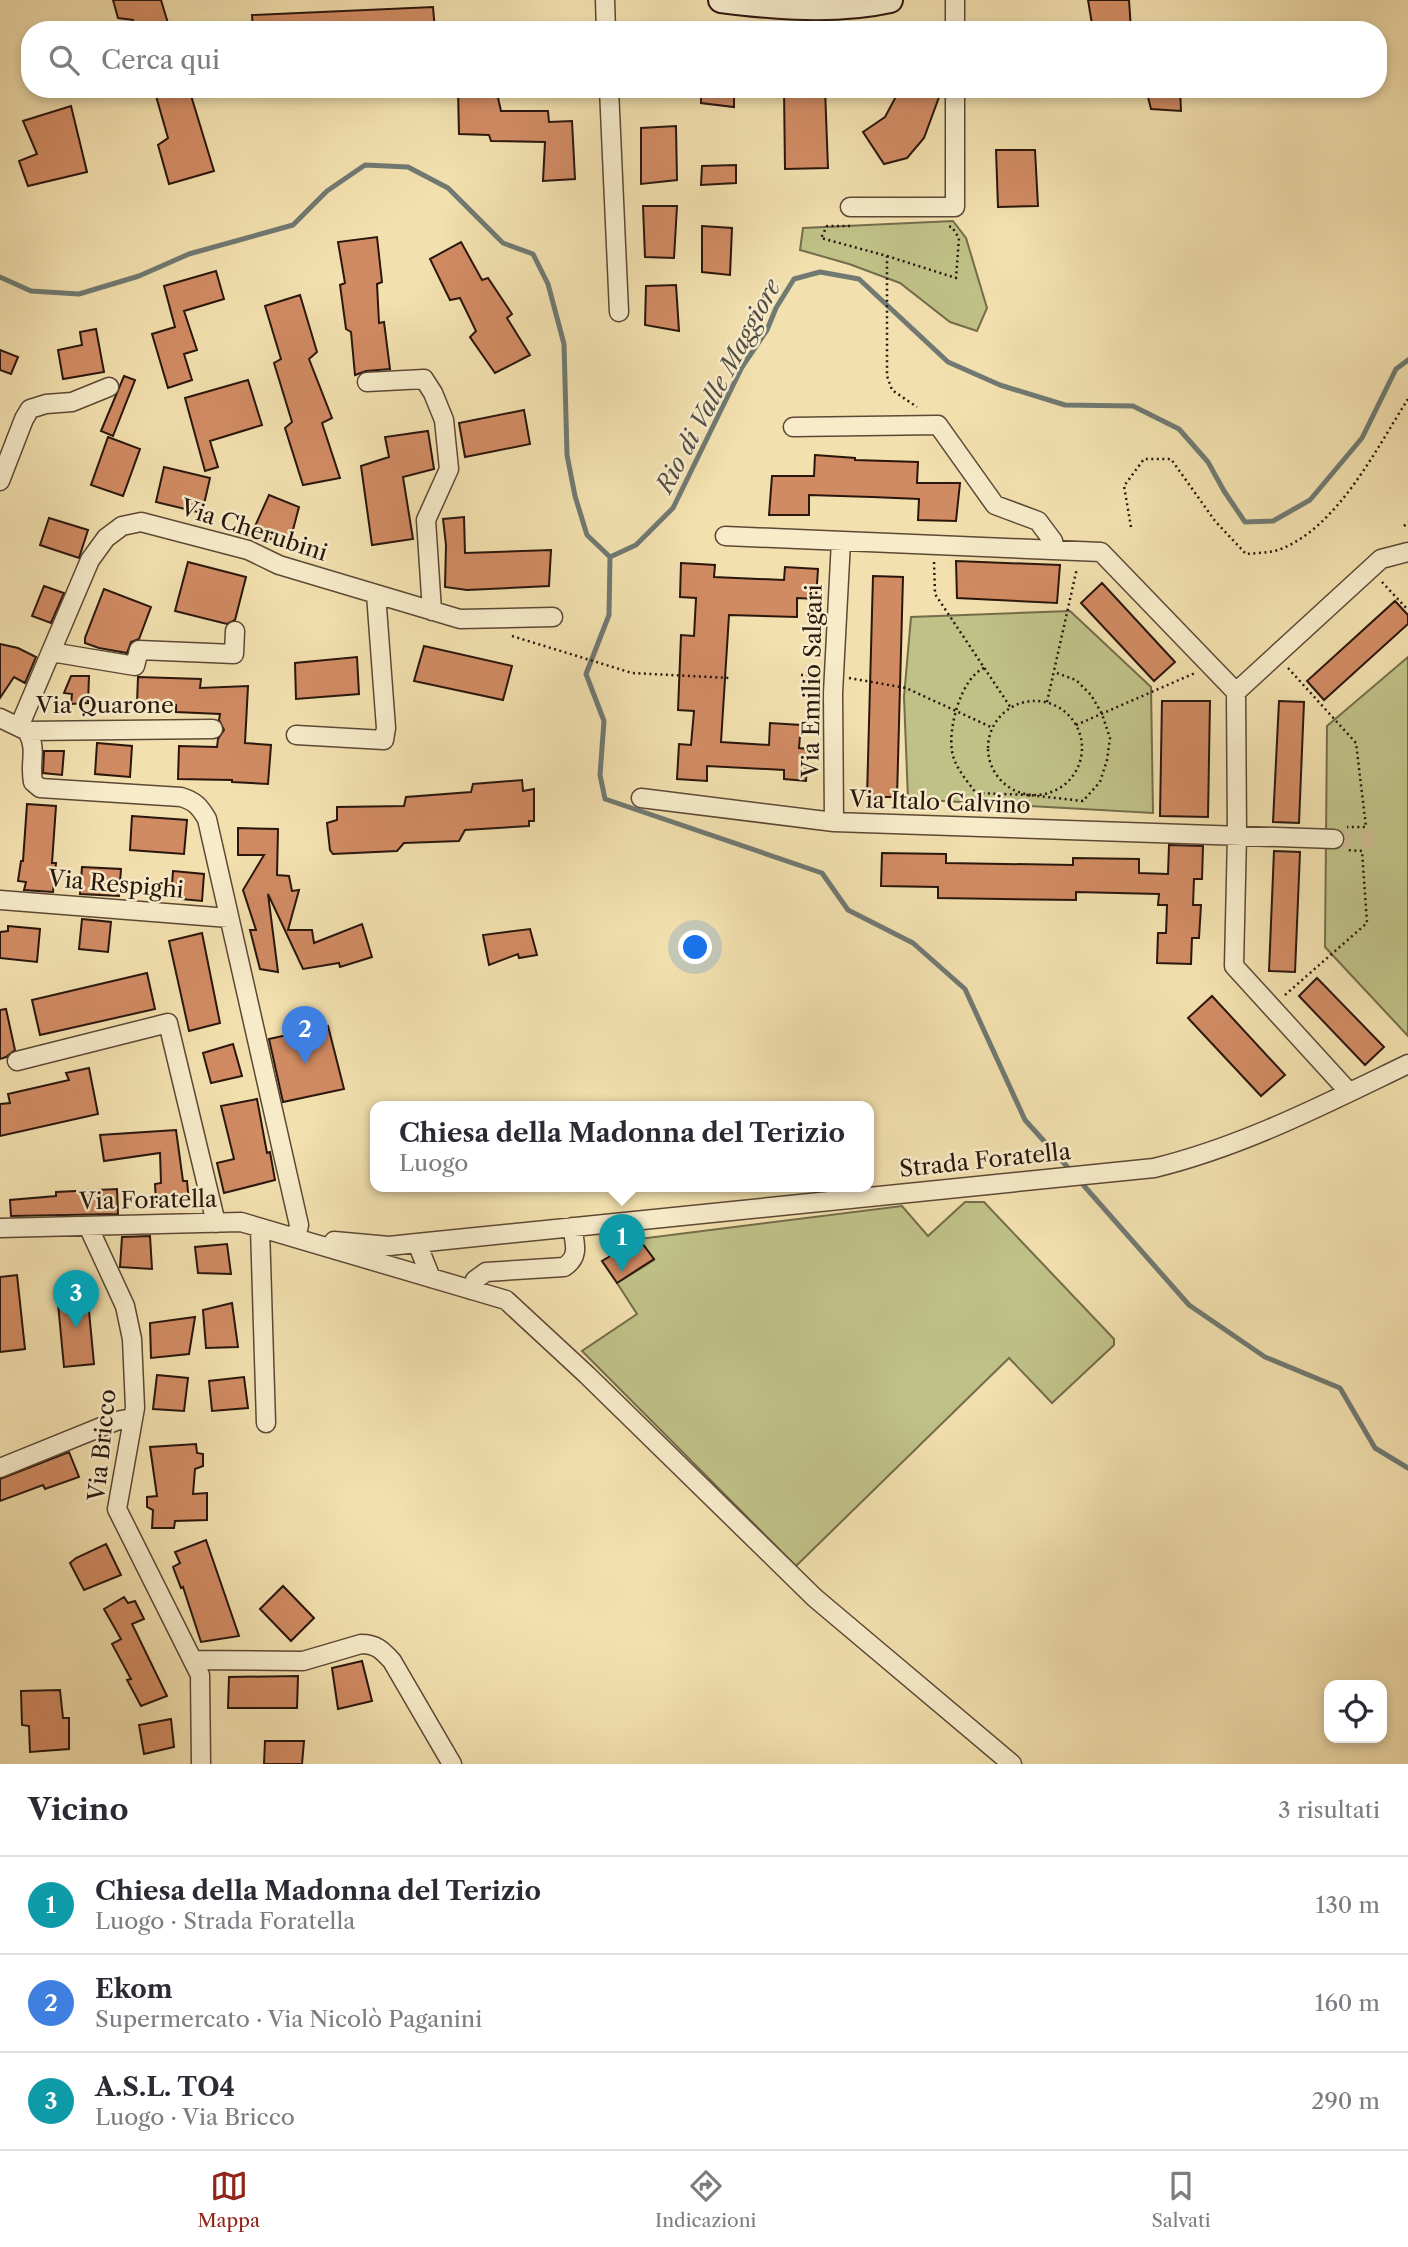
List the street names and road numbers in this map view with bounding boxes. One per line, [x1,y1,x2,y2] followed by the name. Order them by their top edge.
[176,493,331,567] street label: Via Cherubini
[796,584,828,779] street label: Via Emilio Salgari
[35,691,174,719] street label: Via Quarone
[848,785,1031,819] street label: Via Italo Calvino
[46,864,185,904] street label: Via Respighi
[898,1137,1073,1183] street label: Strada Foratella
[78,1185,218,1215] street label: Via Foratella
[82,1388,122,1503] street label: Via Bricco

